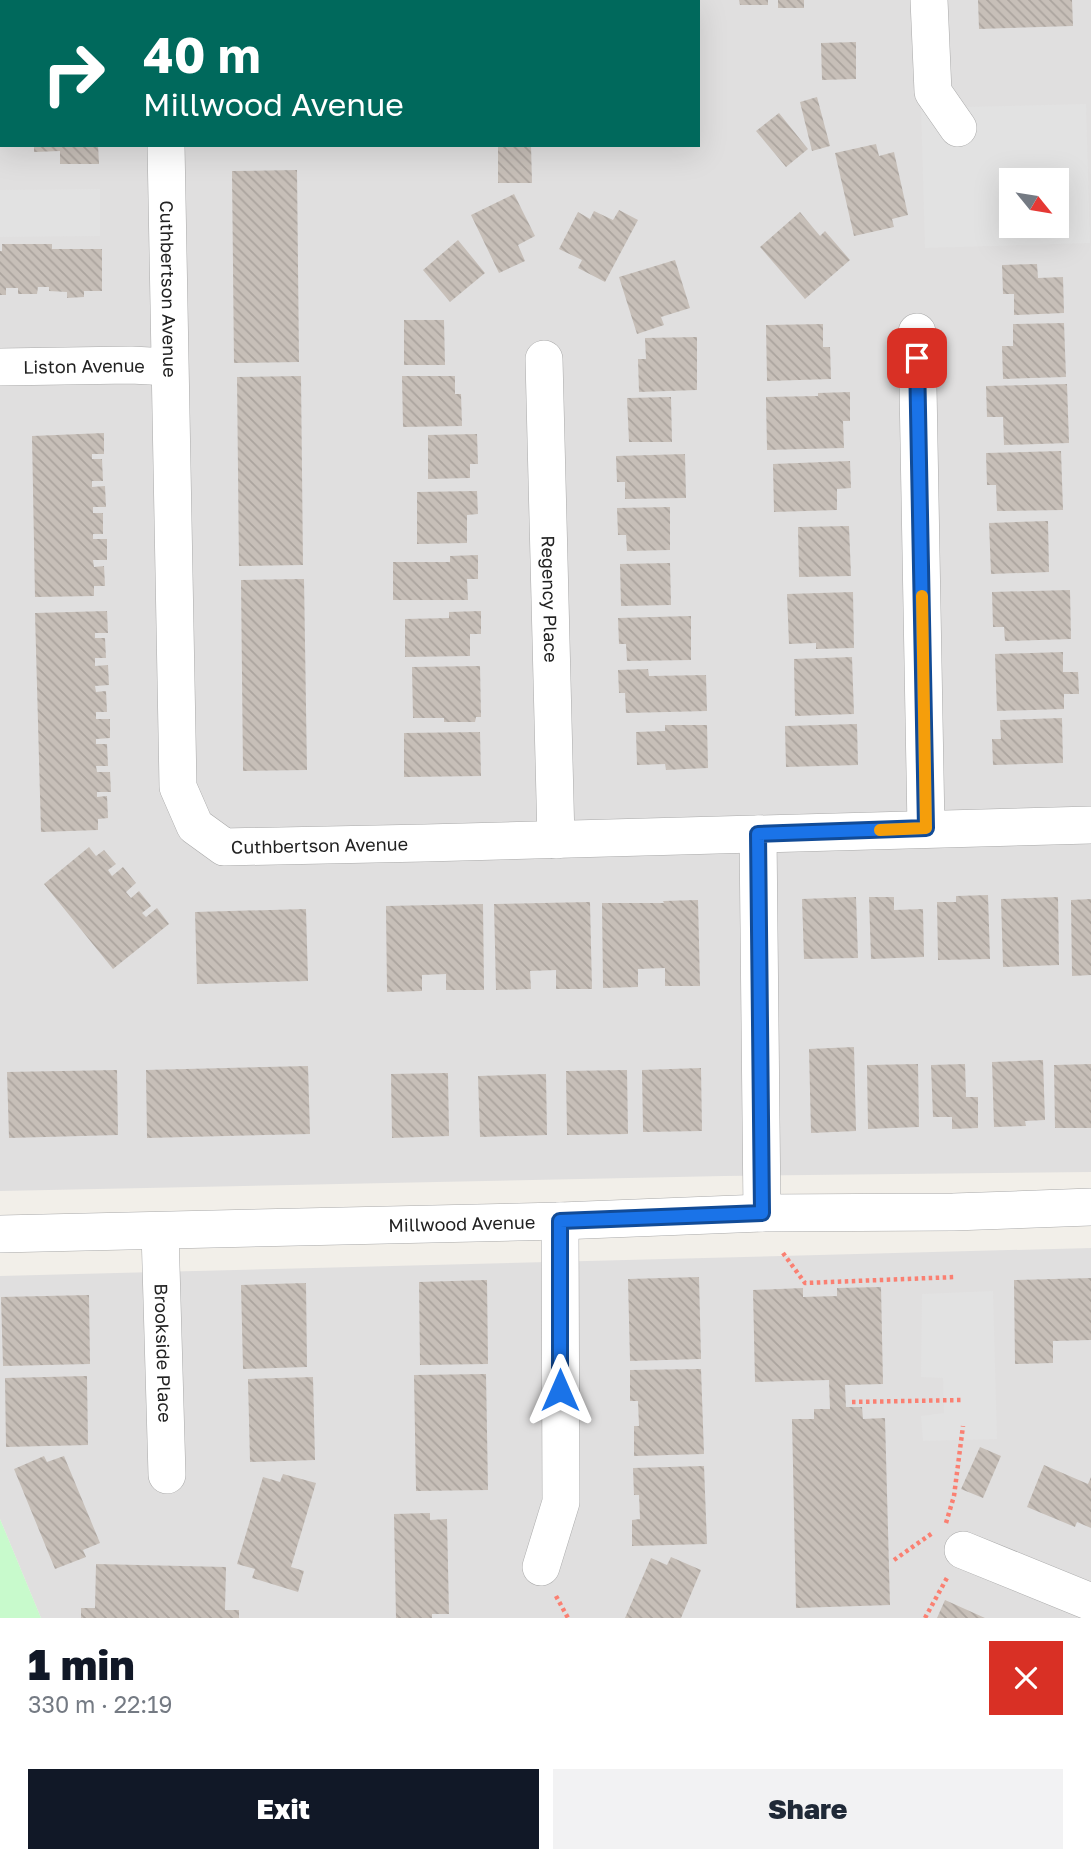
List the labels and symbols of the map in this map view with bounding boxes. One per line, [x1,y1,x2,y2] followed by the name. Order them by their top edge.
[999,168,1069,238] north arrow
[156,200,181,378] street label: Cuthbertson Avenue
[887,328,947,388] pin
[23,354,145,378] street label: Liston Avenue
[537,535,563,663] street label: Regency Place
[231,832,408,858] street label: Cuthbertson Avenue
[388,1211,536,1236] street label: Millwood Avenue
[151,1283,176,1423] street label: Brookside Place
[523,1353,597,1427] position arrow

